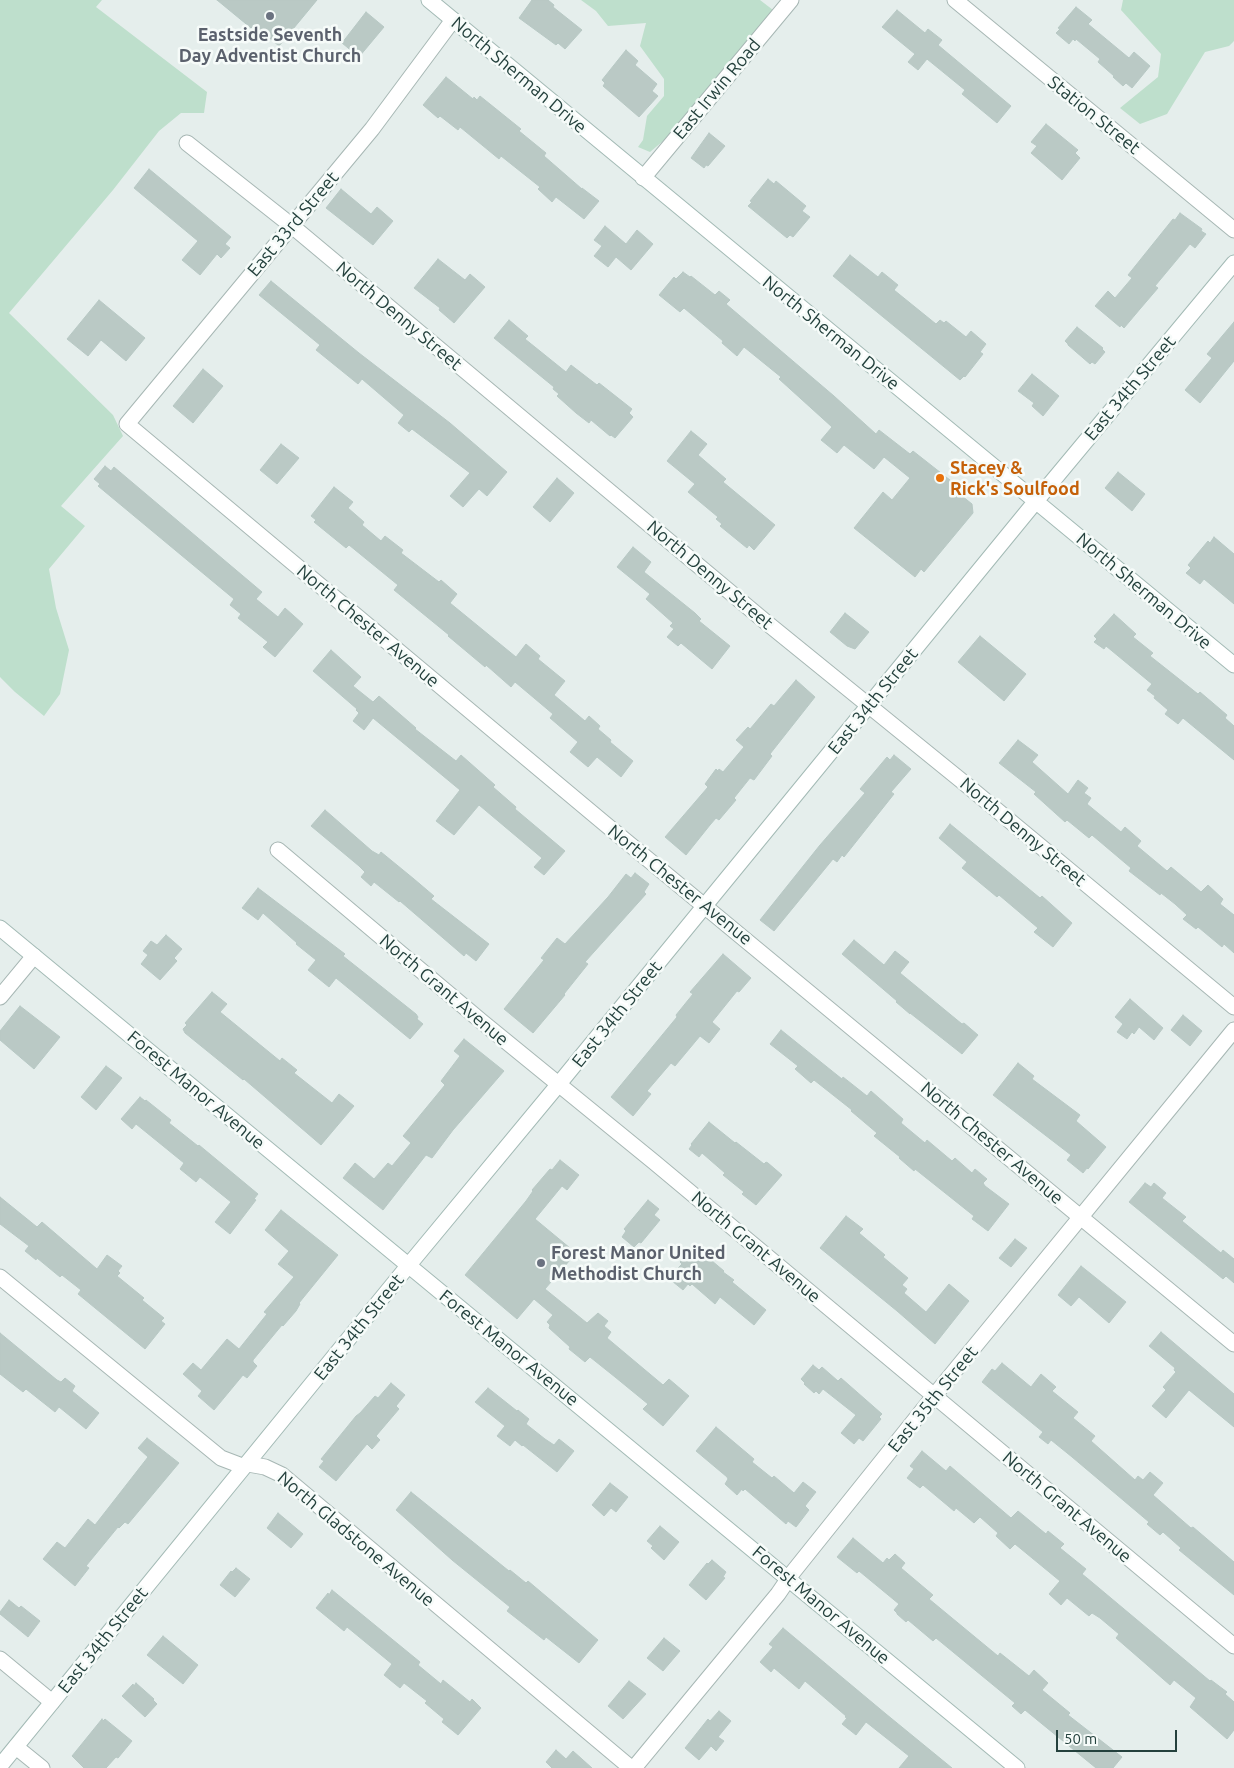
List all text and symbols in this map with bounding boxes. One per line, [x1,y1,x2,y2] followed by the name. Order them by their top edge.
[264,10,276,22] marker: Eastside Seventh Day Adventist Church
[447,12,591,138] street label: North Sherman Drive
[179,24,361,66] place label: Eastside Seventh Day Adventist Church
[669,34,765,144] street label: East Irwin Road
[1044,71,1144,159] street label: Station Street
[243,167,343,281] street label: East 33rd Street
[332,257,466,375] street label: North Denny Street
[758,271,904,395] street label: North Sherman Drive
[1080,331,1180,445] street label: East 34th Street
[950,457,1080,499] place label: Stacey & Rick's Soulfood
[934,472,946,484] marker: Stacey & Rick's Soulfood
[643,516,777,634] street label: North Denny Street
[1072,528,1216,654] street label: North Sherman Drive
[292,560,444,692] street label: North Chester Avenue
[824,644,922,758] street label: East 34th Street
[956,773,1090,891] street label: North Denny Street
[604,820,756,950] street label: North Chester Avenue
[375,930,513,1050] street label: North Grant Avenue
[568,957,666,1071] street label: East 34th Street
[123,1026,269,1154] street label: Forest Manor Avenue
[916,1077,1068,1209] street label: North Chester Avenue
[687,1187,825,1307] street label: North Grant Avenue
[551,1242,726,1284] place label: Forest Manor United Methodist Church
[535,1257,547,1269] marker: Forest Manor United Methodist Church
[310,1270,408,1384] street label: East 34th Street
[435,1285,583,1411] street label: Forest Manor Avenue
[884,1342,982,1456] street label: East 35th Street
[998,1447,1136,1567] street label: North Grant Avenue
[273,1467,439,1611] street label: North Gladstone Avenue
[748,1541,894,1669] street label: Forest Manor Avenue
[54,1583,152,1697] street label: East 34th Street
[1059,1720,1180,1752] scale bar
[1064,1730,1097,1747] text: 50 m

